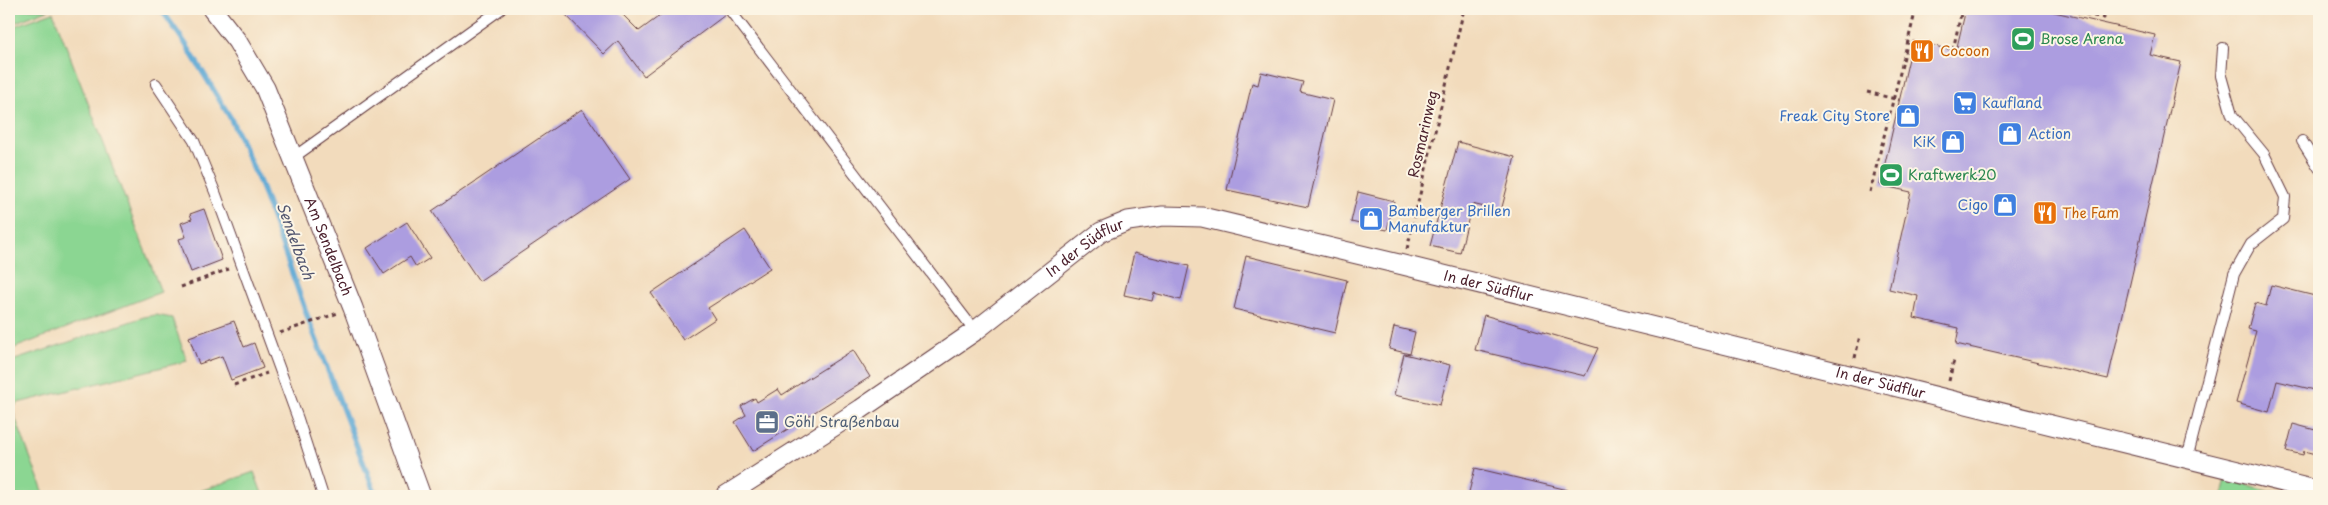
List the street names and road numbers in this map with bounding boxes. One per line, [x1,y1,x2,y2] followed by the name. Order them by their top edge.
[1402,88,1443,180] street label: Rosmarinweg
[300,194,358,299] street label: Am Sendelbach
[1041,213,1127,282] street label: In der Südflur
[1442,264,1536,307] street label: In der Südflur
[1834,361,1928,404] street label: In der Südflur

